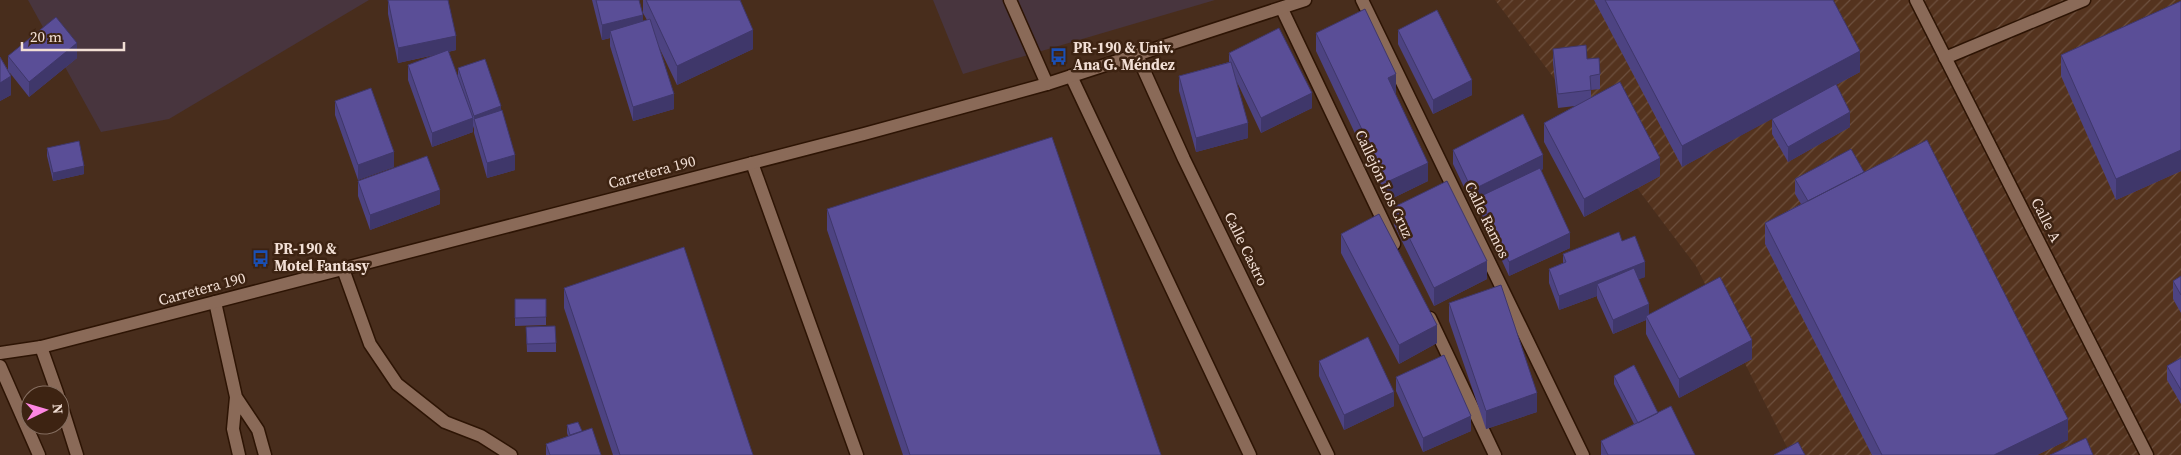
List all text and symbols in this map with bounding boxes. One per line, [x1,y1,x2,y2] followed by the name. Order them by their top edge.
[22,20,125,52] scale bar
[30,26,62,47] text: 20 m
[1073,37,1175,75] place label: PR-190 & Univ. Ana G. Méndez
[1049,47,1069,67] bus stop icon: PR-190 & Univ. Ana G. Méndez
[1350,126,1419,241] street label: Callejón Los Cruz
[606,150,698,193] street label: Carretera 190
[1460,178,1515,262] street label: Calle Ramos
[2026,194,2067,246] street label: Calle A
[1219,208,1273,289] street label: Calle Castro
[274,238,369,276] place label: PR-190 & Motel Fantasy
[250,248,270,268] bus stop icon: PR-190 & Motel Fantasy
[156,267,248,310] street label: Carretera 190
[20,385,70,435] north arrow
[48,403,68,415] text: N

